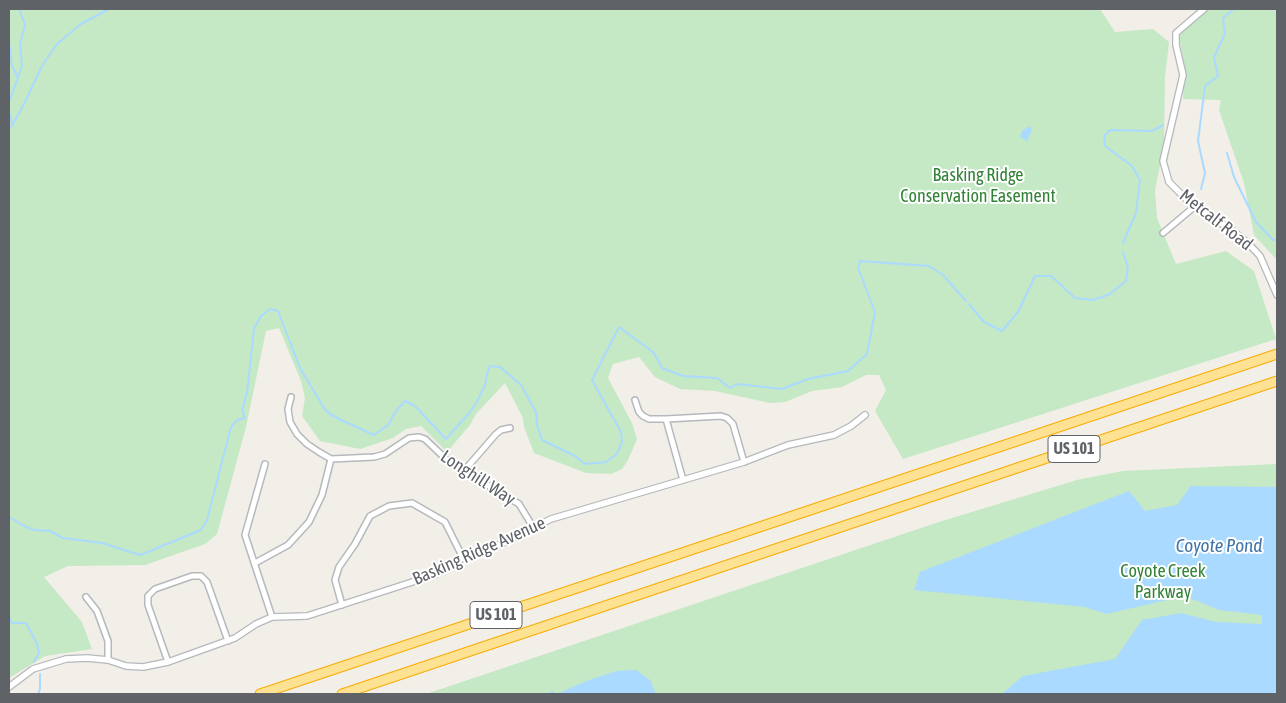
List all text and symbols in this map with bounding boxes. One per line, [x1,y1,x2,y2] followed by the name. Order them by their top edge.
[900,164,1056,206] park label: Basking Ridge Conservation Easement
[1175,185,1257,255] street label: Metcalf Road
[1048,436,1100,462] road number: US 101
[436,446,520,510] street label: Longhill Way
[409,512,549,590] street label: Basking Ridge Avenue
[1176,535,1262,557] water label: Coyote Pond
[1120,560,1206,602] park label: Coyote Creek Parkway
[470,602,522,628] road number: US 101

